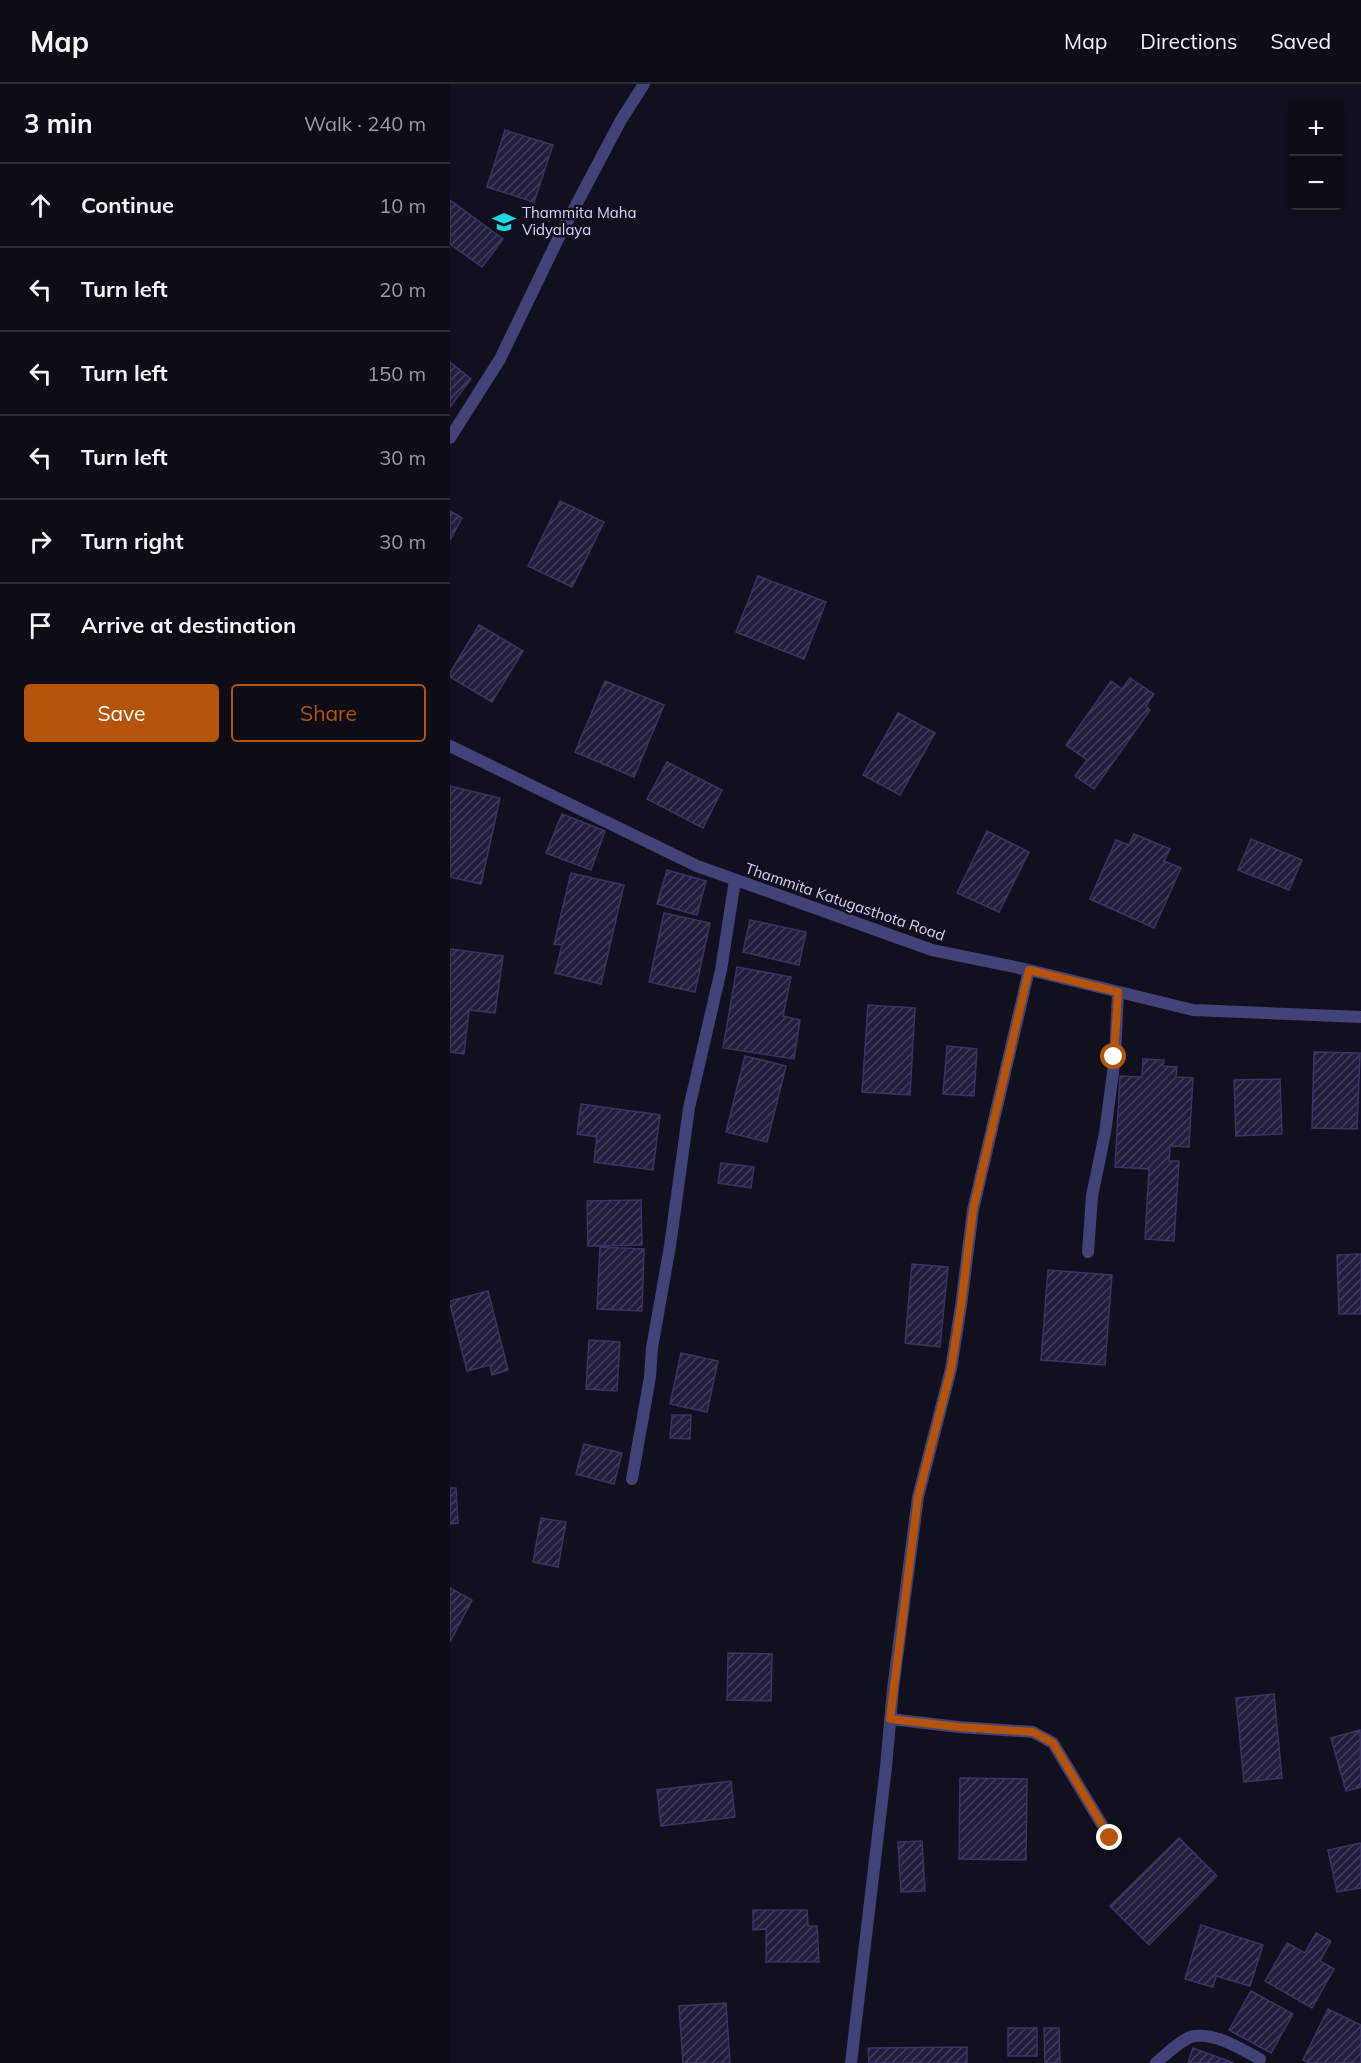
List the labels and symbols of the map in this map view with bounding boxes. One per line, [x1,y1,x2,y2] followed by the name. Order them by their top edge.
[522,203,637,239] place label: Thammita Maha Vidyalaya
[491,209,517,235] school or university icon: Thammita Maha Vidyalaya
[743,858,948,945] street label: Thammita Katugasthota Road
[1100,1043,1126,1069] route start
[1096,1824,1122,1850] route end

